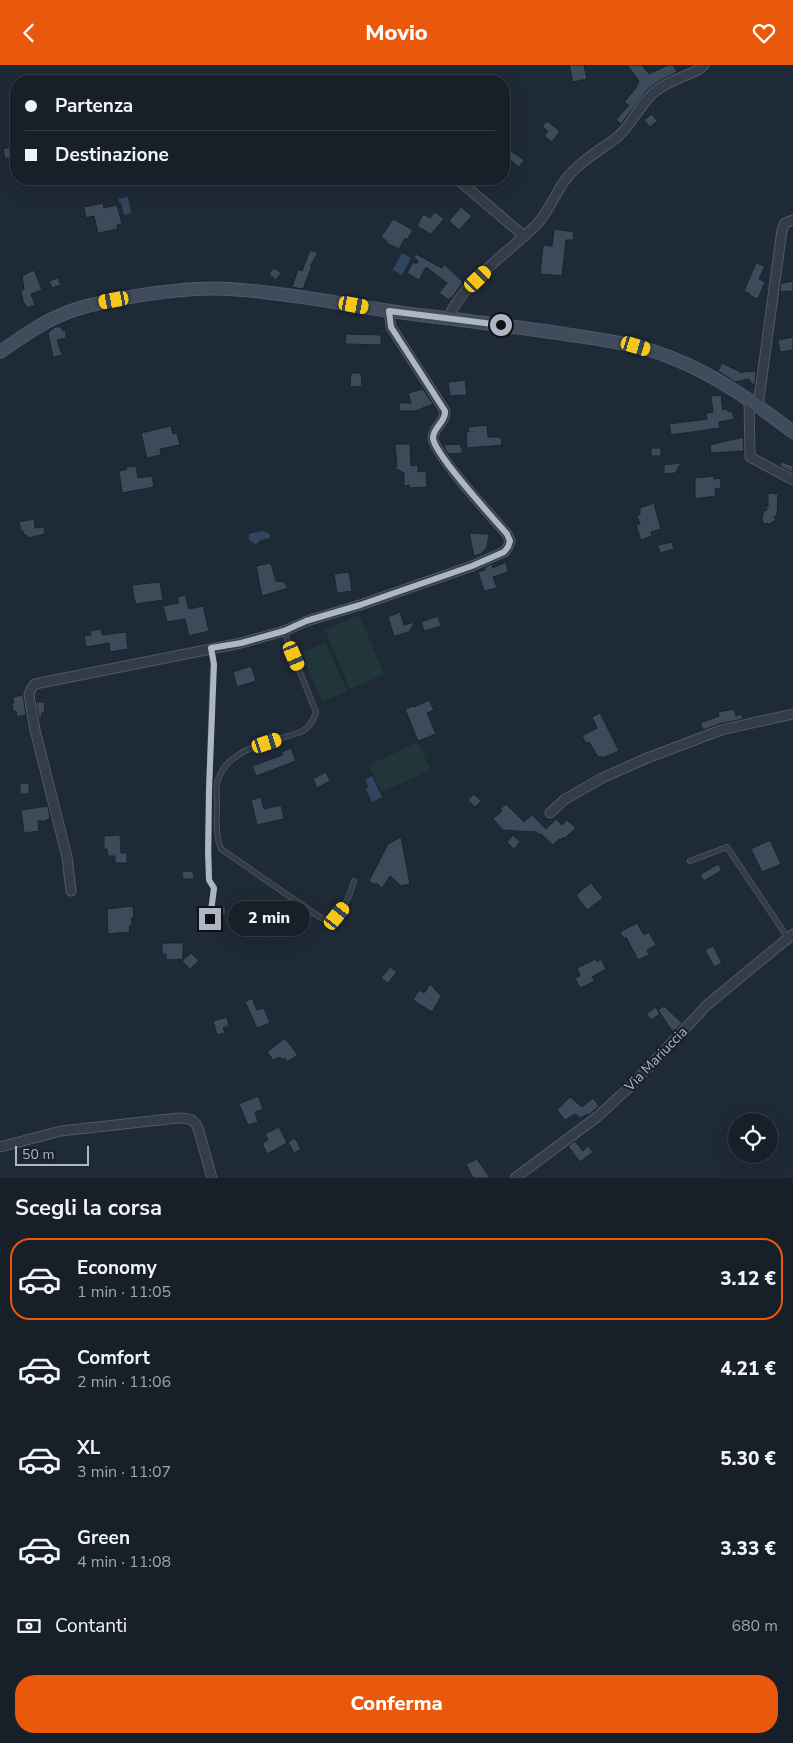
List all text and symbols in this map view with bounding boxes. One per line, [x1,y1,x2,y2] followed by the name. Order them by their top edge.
[365,18,428,48] text: Movio
[15,19,43,47] icon: back
[750,19,778,47] icon: heart
[55,93,133,119] text: Partenza
[55,142,169,168] text: Destinazione
[461,263,494,295] car
[97,290,130,310] car
[337,295,370,315] car
[490,314,512,336] route start
[619,334,652,358] car
[281,639,306,673] car
[250,731,283,755] car
[321,900,352,932] car
[228,901,310,937] callout: 2 min
[248,907,290,929] text: 2 min
[199,908,221,930] route end
[620,1023,692,1096] street label: Via Mariuccia
[728,1113,778,1163] map controls
[728,1113,778,1163] button: locate
[15,1143,89,1166] scale bar
[22,1145,54,1164] text: 50 m
[15,1193,162,1223] text: Scegli la corsa
[77,1255,157,1281] text: Economy
[17,1257,62,1302] icon: car
[720,1266,776,1292] text: 3.12 €
[77,1281,171,1303] text: 1 min · 11:05
[77,1345,150,1371] text: Comfort
[17,1347,62,1392] icon: car
[720,1356,776,1382] text: 4.21 €
[77,1371,171,1393] text: 2 min · 11:06
[77,1435,100,1461] text: XL
[17,1437,62,1482] icon: car
[720,1446,776,1472] text: 5.30 €
[77,1461,171,1483] text: 3 min · 11:07
[77,1525,130,1551] text: Green
[17,1527,62,1572] icon: car
[720,1536,776,1562] text: 3.33 €
[77,1551,171,1573] text: 4 min · 11:08
[15,1612,43,1640] icon: cash
[55,1613,127,1639] text: Contanti
[731,1615,778,1637] text: 680 m
[15,1675,778,1733] button: Conferma

